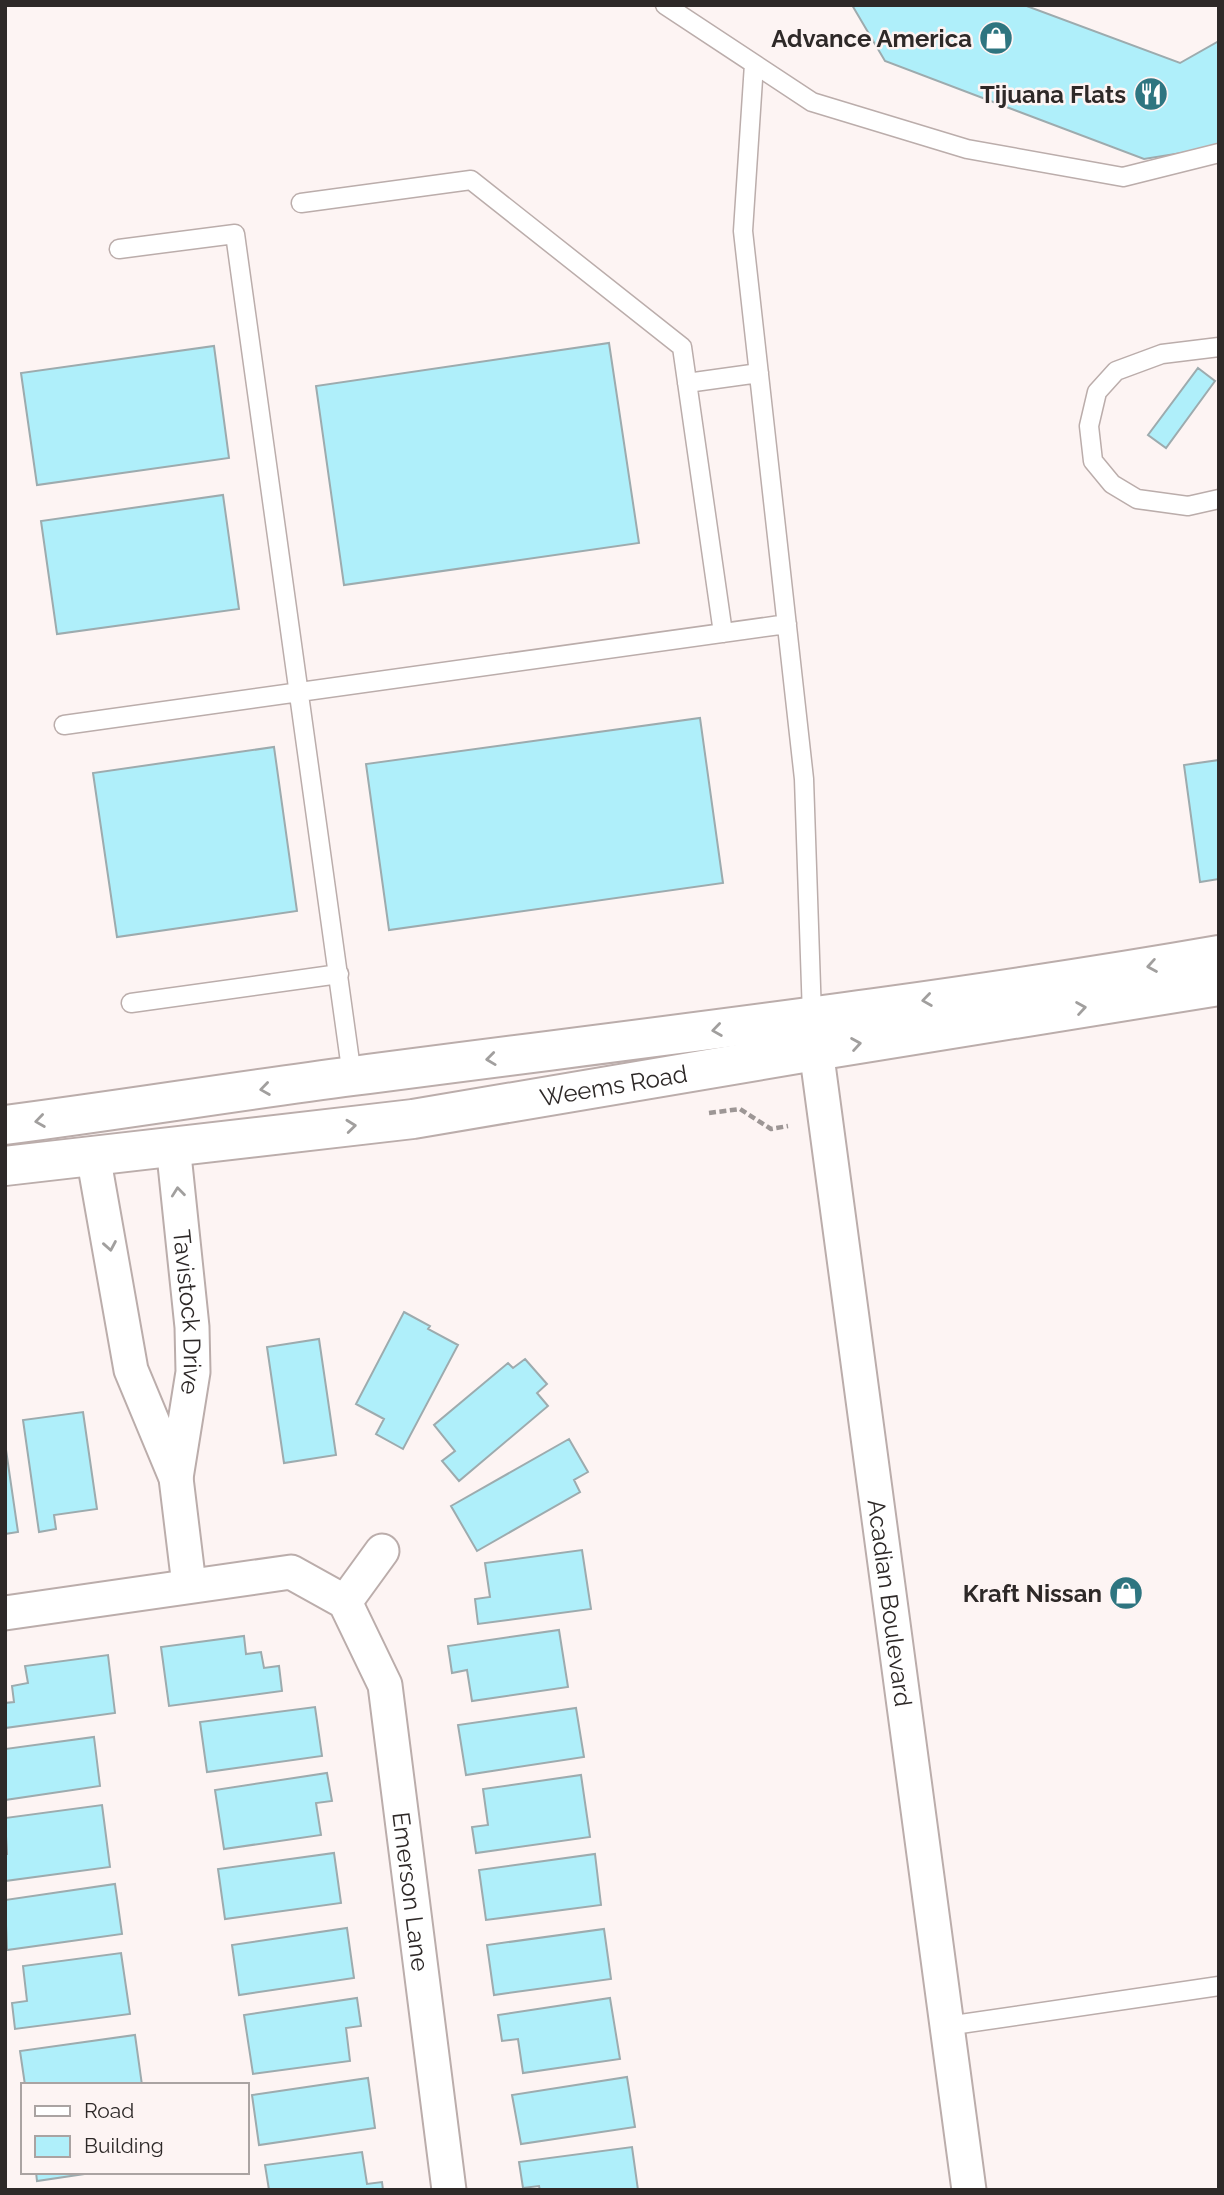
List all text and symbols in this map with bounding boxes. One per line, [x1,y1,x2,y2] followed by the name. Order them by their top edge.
[977,19,1015,57] shop icon: Advance America
[771,24,972,53] place label: Advance America
[1132,75,1170,113] restaurant icon: Tijuana Flats
[980,80,1126,109] place label: Tijuana Flats
[1146,958,1157,973] one-way arrow
[921,992,932,1007] one-way arrow
[1075,1001,1087,1016] one-way arrow
[711,1022,723,1037] one-way arrow
[851,1037,862,1052] one-way arrow
[485,1051,497,1066] one-way arrow
[538,1058,689,1112] street label: Weems Road
[260,1081,271,1096] one-way arrow
[34,1113,46,1128] one-way arrow
[346,1119,357,1134] one-way arrow
[171,1186,186,1197] one-way arrow
[167,1228,208,1397] street label: Tavistock Drive
[102,1240,117,1252] one-way arrow
[862,1497,919,1708] street label: Acadian Boulevard
[1107,1574,1145,1612] shop icon: Kraft Nissan
[963,1579,1102,1608] place label: Kraft Nissan
[387,1810,436,1973] street label: Emerson Lane
[21,2083,248,2174] legend
[84,2098,134,2123] text: Road
[84,2133,164,2158] text: Building

